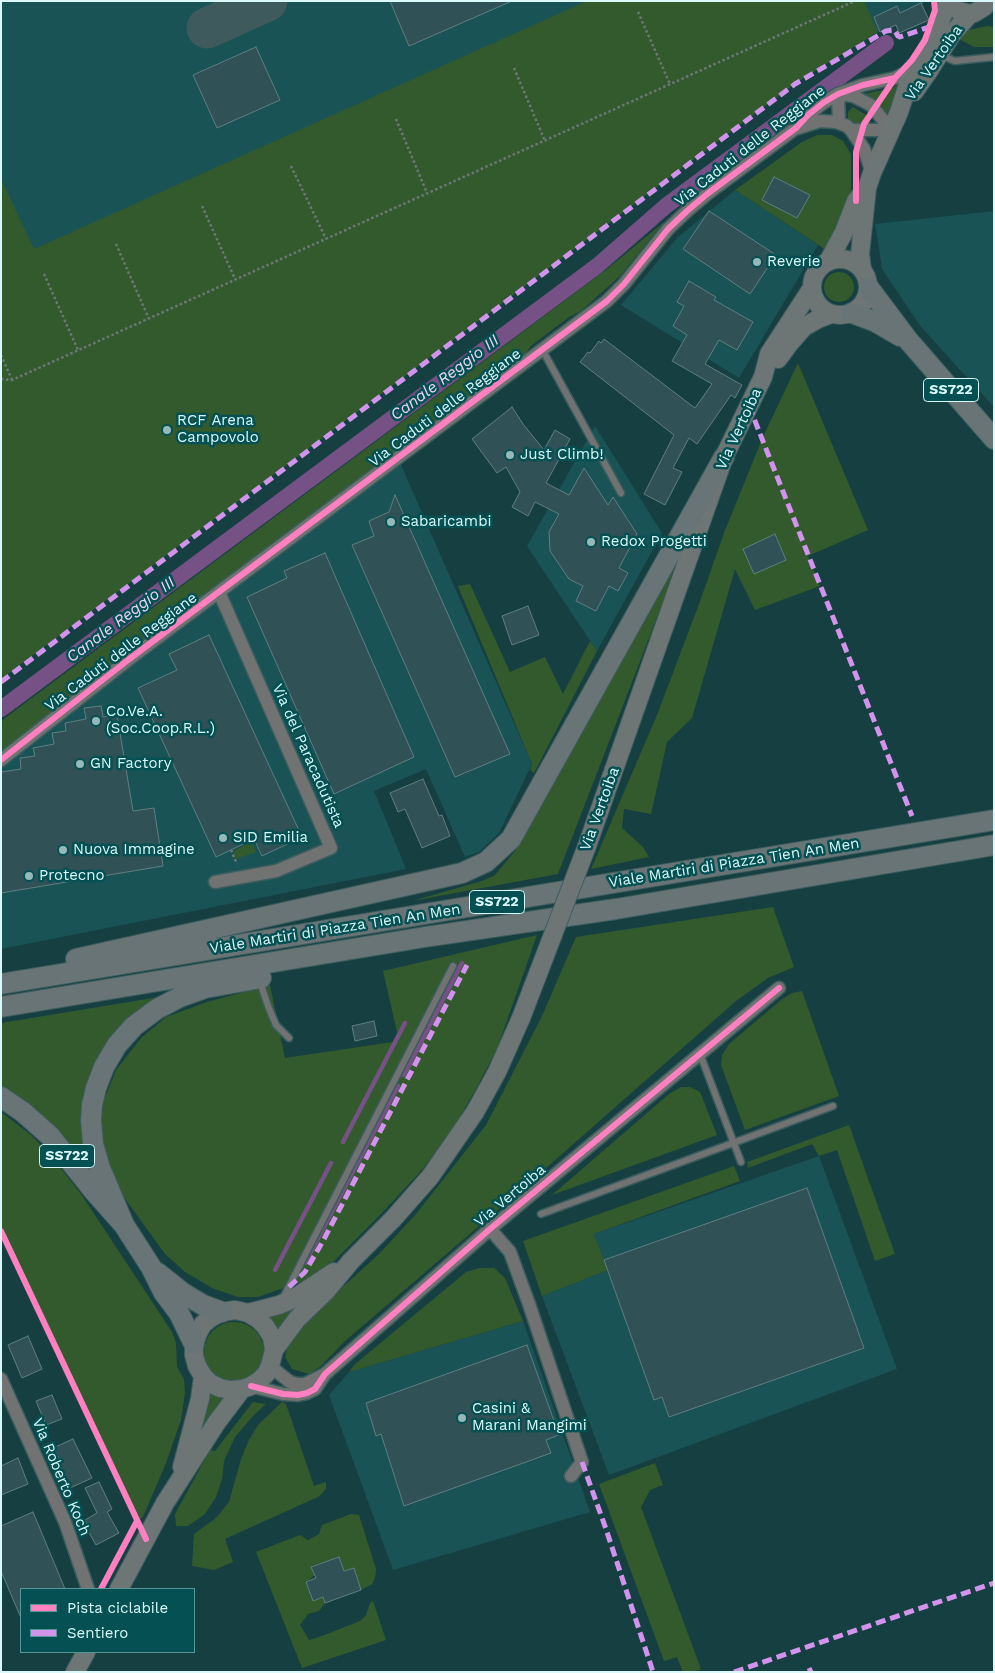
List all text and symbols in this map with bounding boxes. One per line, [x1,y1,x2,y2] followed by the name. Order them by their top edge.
[901,22,967,104] street label: Via Vertoiba
[671,82,829,210] street label: Via Caduti delle Reggiane
[767,253,820,271] place label: Reverie
[751,256,763,268] marker: Reverie
[387,331,503,425] water label: Canale Reggio III
[365,345,525,471] street label: Via Caduti delle Reggiane
[924,378,978,402] road number: SS722
[712,385,766,473] street label: Via Vertoiba
[177,412,259,447] place label: RCF Arena Campovolo
[161,424,173,436] marker: RCF Arena Campovolo
[520,446,604,464] place label: Just Climb!
[504,449,516,461] marker: Just Climb!
[401,513,492,531] place label: Sabaricambi
[385,516,397,528] marker: Sabaricambi
[601,533,707,551] place label: Redox Progetti
[585,536,597,548] marker: Redox Progetti
[63,573,179,667] water label: Canale Reggio III
[41,589,201,715] street label: Via Caduti delle Reggiane
[268,681,348,831] street label: Via del Paracadutista
[106,703,215,738] place label: Co.Ve.A. (Soc.Coop.R.L.)
[90,715,102,727] marker: Co.Ve.A. (Soc.Coop.R.L.)
[90,755,171,773] place label: GN Factory
[74,758,86,770] marker: GN Factory
[577,765,623,853] street label: Via Vertoiba
[233,829,308,847] place label: SID Emilia
[217,832,229,844] marker: SID Emilia
[607,834,861,892] street label: Viale Martiri di Piazza Tien An Men
[73,841,195,859] place label: Nuova Immagine
[57,844,69,856] marker: Nuova Immagine
[39,867,105,885] place label: Protecno
[23,870,35,882] marker: Protecno
[470,890,524,914] road number: SS722
[208,900,462,958] street label: Viale Martiri di Piazza Tien An Men
[40,1144,94,1168] road number: SS722
[471,1161,549,1231] street label: Via Vertoiba
[472,1400,587,1435] place label: Casini & Marani Mangimi
[456,1412,468,1424] marker: Casini & Marani Mangimi
[28,1415,94,1539] street label: Via Roberto Koch
[20,1588,195,1653] legend
[67,1599,168,1617] text: Pista ciclabile
[67,1624,128,1642] text: Sentiero

